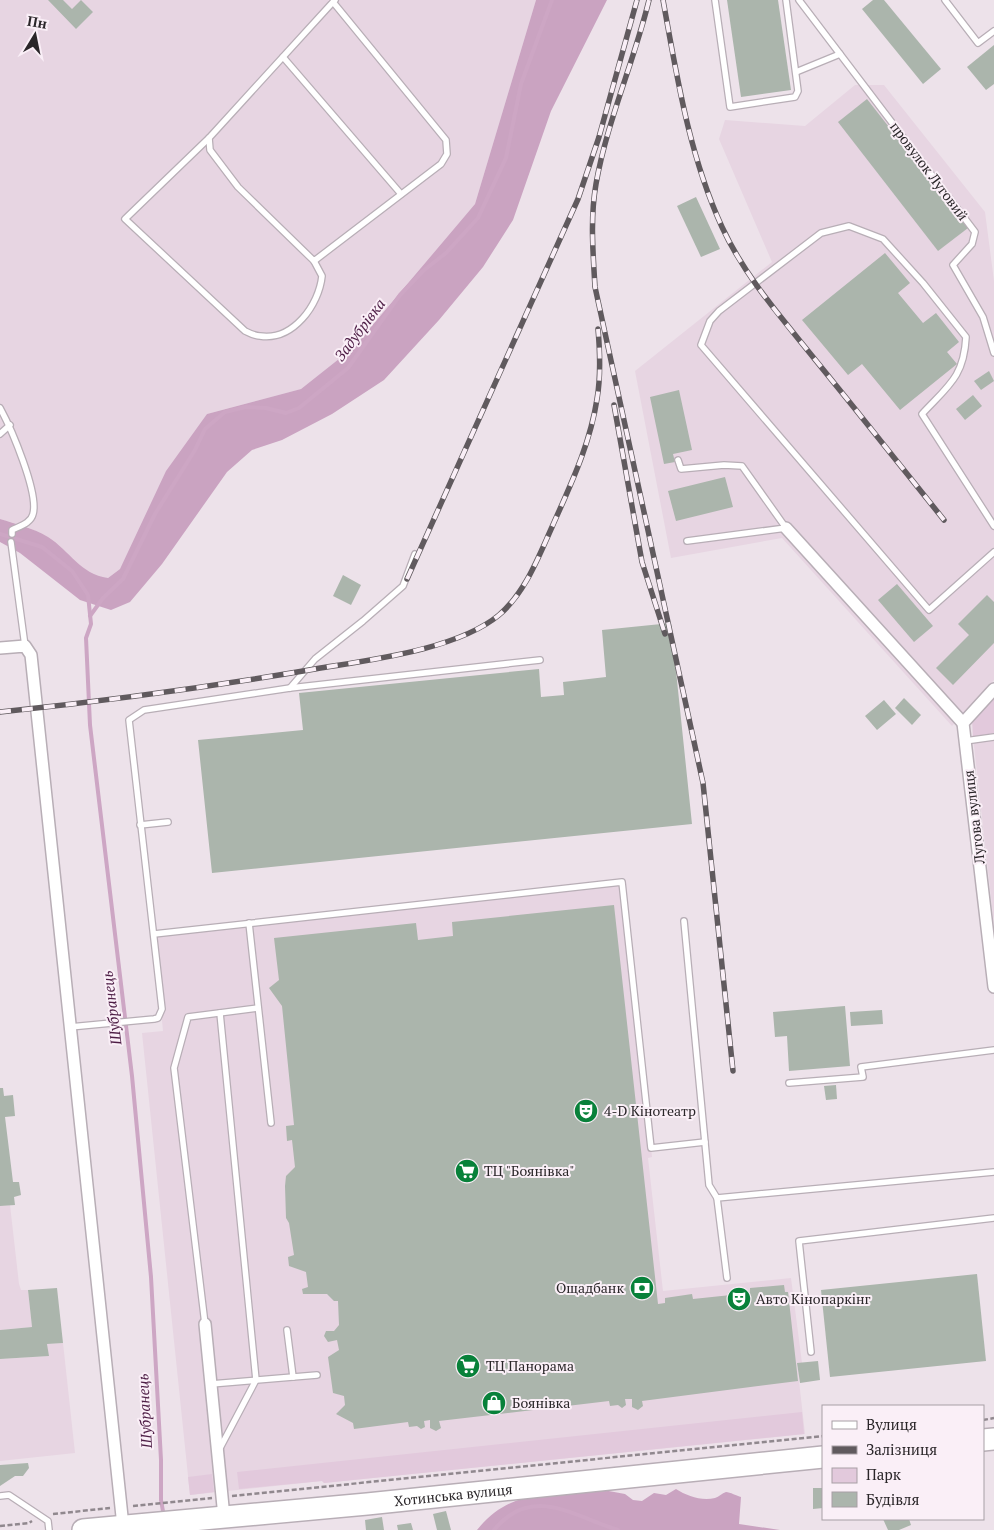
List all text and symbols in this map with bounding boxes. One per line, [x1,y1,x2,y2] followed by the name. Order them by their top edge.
[10,10,60,60] north arrow
[26,11,49,33] text: Пн
[886,117,973,224] street label: провулок Луговий
[329,294,389,365] water label: Задубрівка
[958,769,989,866] street label: Лугова вулиця
[97,970,126,1047] water label: Шубранець
[573,1098,599,1124] theatre icon: 4-D Кінотеатр
[604,1101,696,1120] place label: 4-D Кінотеатр
[454,1158,480,1184] supermarket icon: ТЦ "Боянівка"
[484,1161,575,1180] place label: ТЦ "Боянівка"
[629,1275,655,1301] bank icon: Ощадбанк
[556,1278,624,1297] place label: Ощадбанк
[726,1286,752,1312] theatre icon: Авто Кінопаркінг
[756,1289,871,1308] place label: Авто Кінопаркінг
[455,1353,481,1379] supermarket icon: ТЦ Панорама
[486,1356,574,1375] place label: ТЦ Панорама
[132,1373,156,1450] water label: Шубранець
[481,1390,507,1416] shop icon: Боянівка
[512,1393,570,1412] place label: Боянівка
[822,1405,984,1520] legend
[866,1414,917,1434] text: Вулиця
[866,1439,937,1459] text: Залізниця
[866,1464,902,1484] text: Парк
[393,1479,513,1510] street label: Хотинська вулиця
[866,1489,919,1509] text: Будівля

